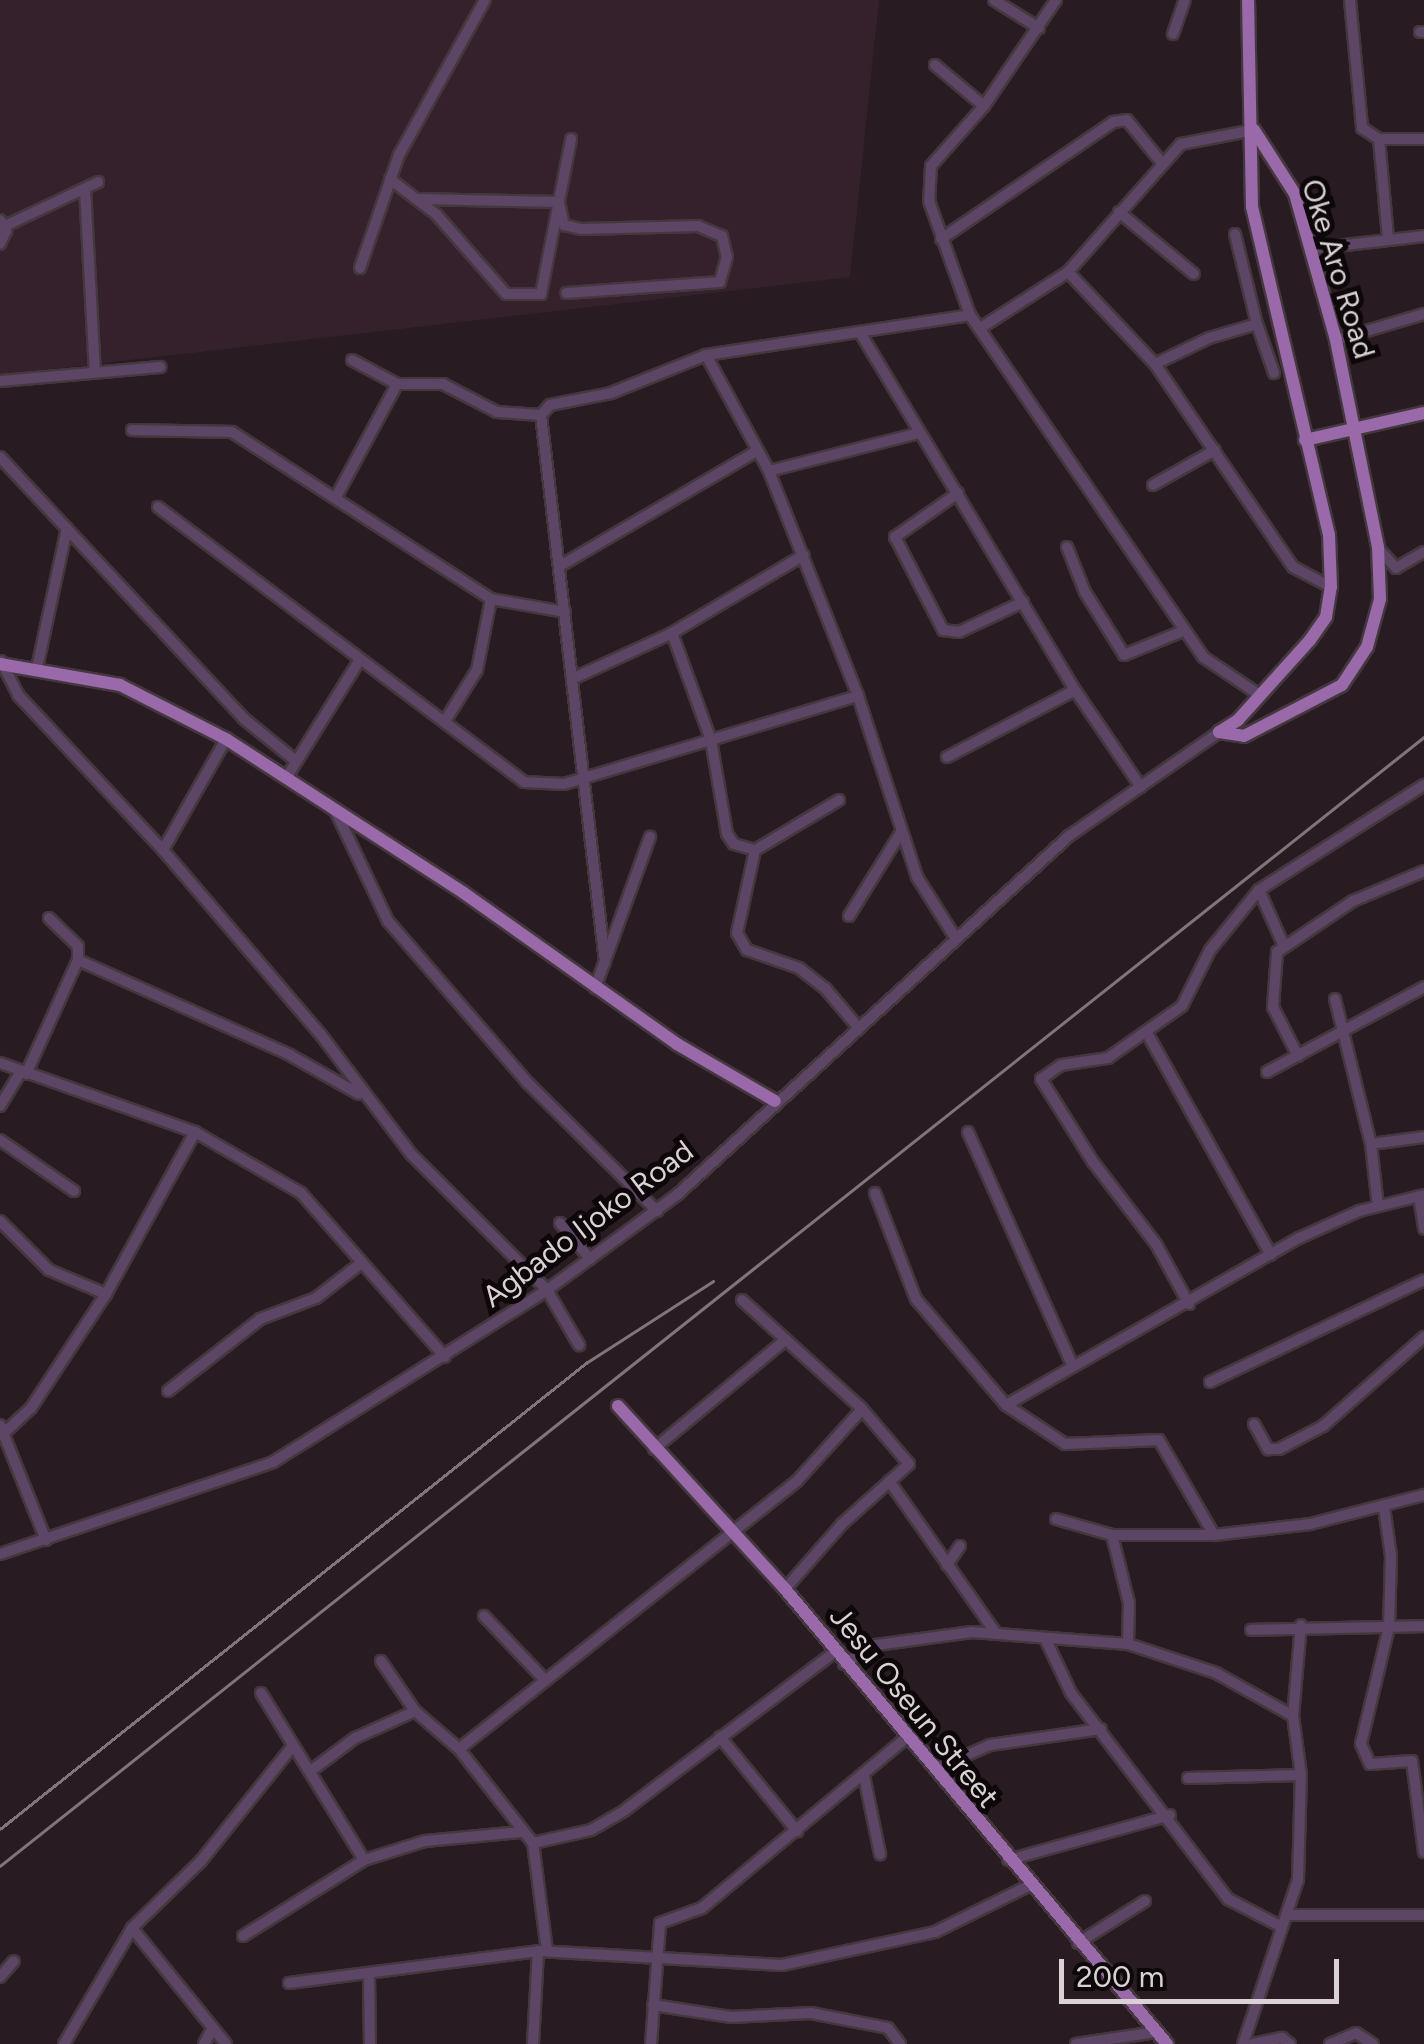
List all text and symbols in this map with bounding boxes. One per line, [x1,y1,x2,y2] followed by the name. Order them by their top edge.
[1294,175,1382,363] street label: Oke Aro Road
[475,1133,701,1315] street label: Agbado Ijoko Road
[822,1599,1006,1815] street label: Jesu Oseun Street
[1064,1939,1344,2001] scale bar
[1076,1958,1164,1995] text: 200 m

